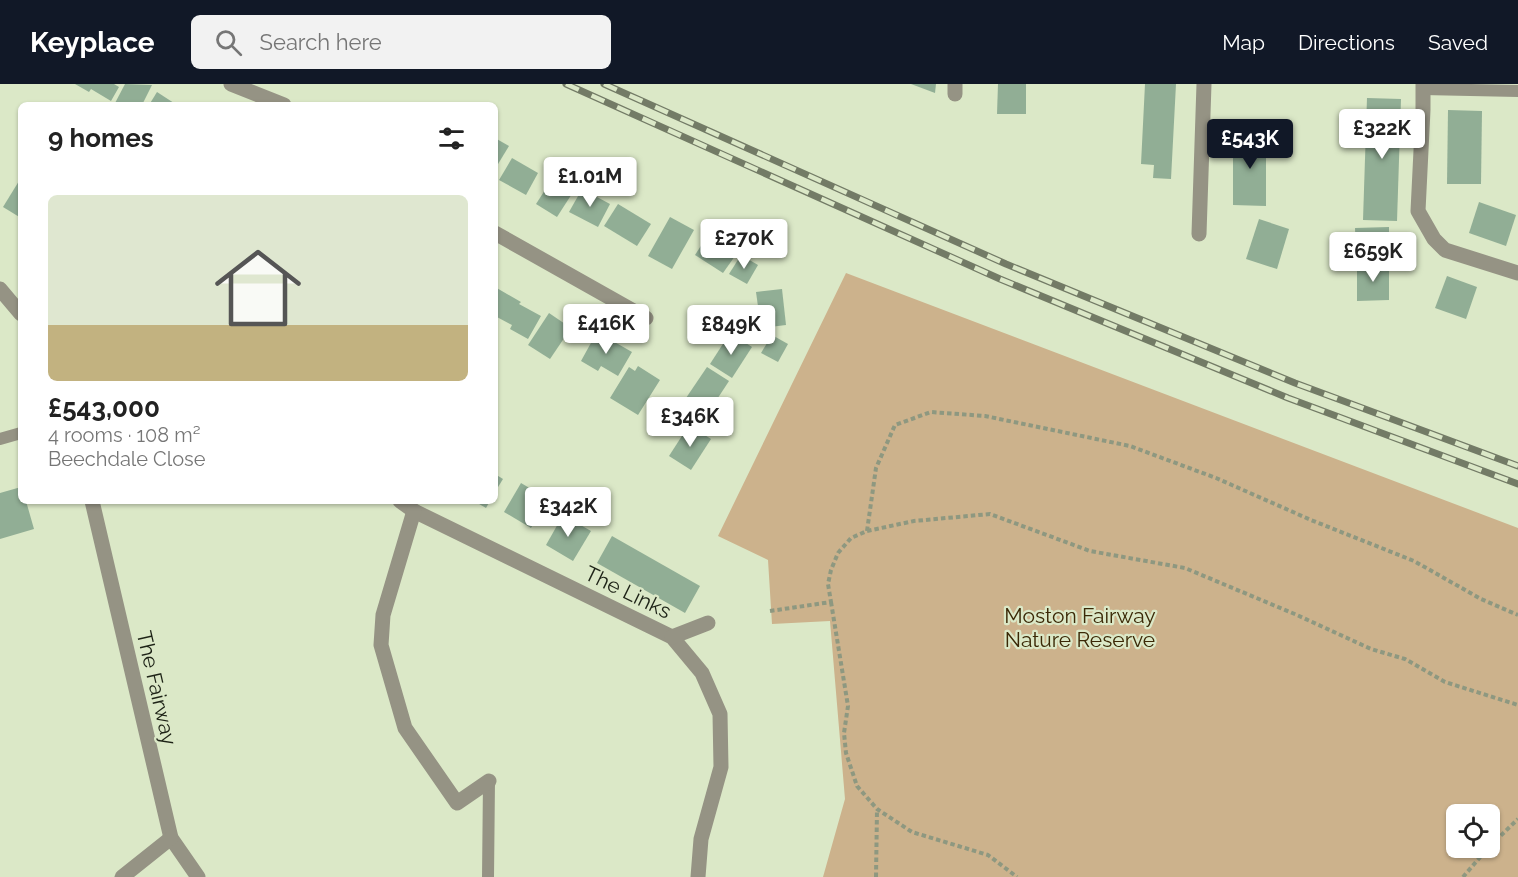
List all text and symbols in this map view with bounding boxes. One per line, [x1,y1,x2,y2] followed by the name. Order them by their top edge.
[191,15,611,69] search box
[30,26,155,59] text: Keyplace
[212,26,245,59] icon: search
[260,29,382,55] text: Search here
[1222,30,1265,55] text: Map
[1298,30,1395,55] text: Directions
[1428,30,1488,55] text: Saved
[1340,109,1424,160] pin: £322K
[1353,116,1411,140] text: £322K
[1208,119,1292,170] pin: £543K
[435,122,468,155] icon: filters
[48,123,154,153] text: 9 homes
[1221,126,1279,150] text: £543K
[541,157,639,208] pin: £1.01M
[558,164,622,188] text: £1.01M
[702,219,786,270] pin: £270K
[714,226,774,250] text: £270K
[1331,232,1415,283] pin: £659K
[204,234,312,342] icon: home
[1343,239,1403,263] text: £659K
[564,304,648,355] pin: £416K
[689,305,773,356] pin: £849K
[577,311,635,335] text: £416K
[701,312,761,336] text: £849K
[48,393,160,423] text: £543,000
[648,397,732,448] pin: £346K
[661,404,720,428] text: £346K
[48,423,200,447] text: 4 rooms · 108 m²
[48,447,206,471] text: Beechdale Close
[526,487,610,538] pin: £342K
[539,494,597,518] text: £342K
[581,560,675,624] street label: The Links
[1004,603,1156,652] park label: Moston Fairway Nature Reserve
[132,628,182,748] street label: The Fairway
[1446,804,1500,858] map controls
[1446,804,1500,858] button: locate

